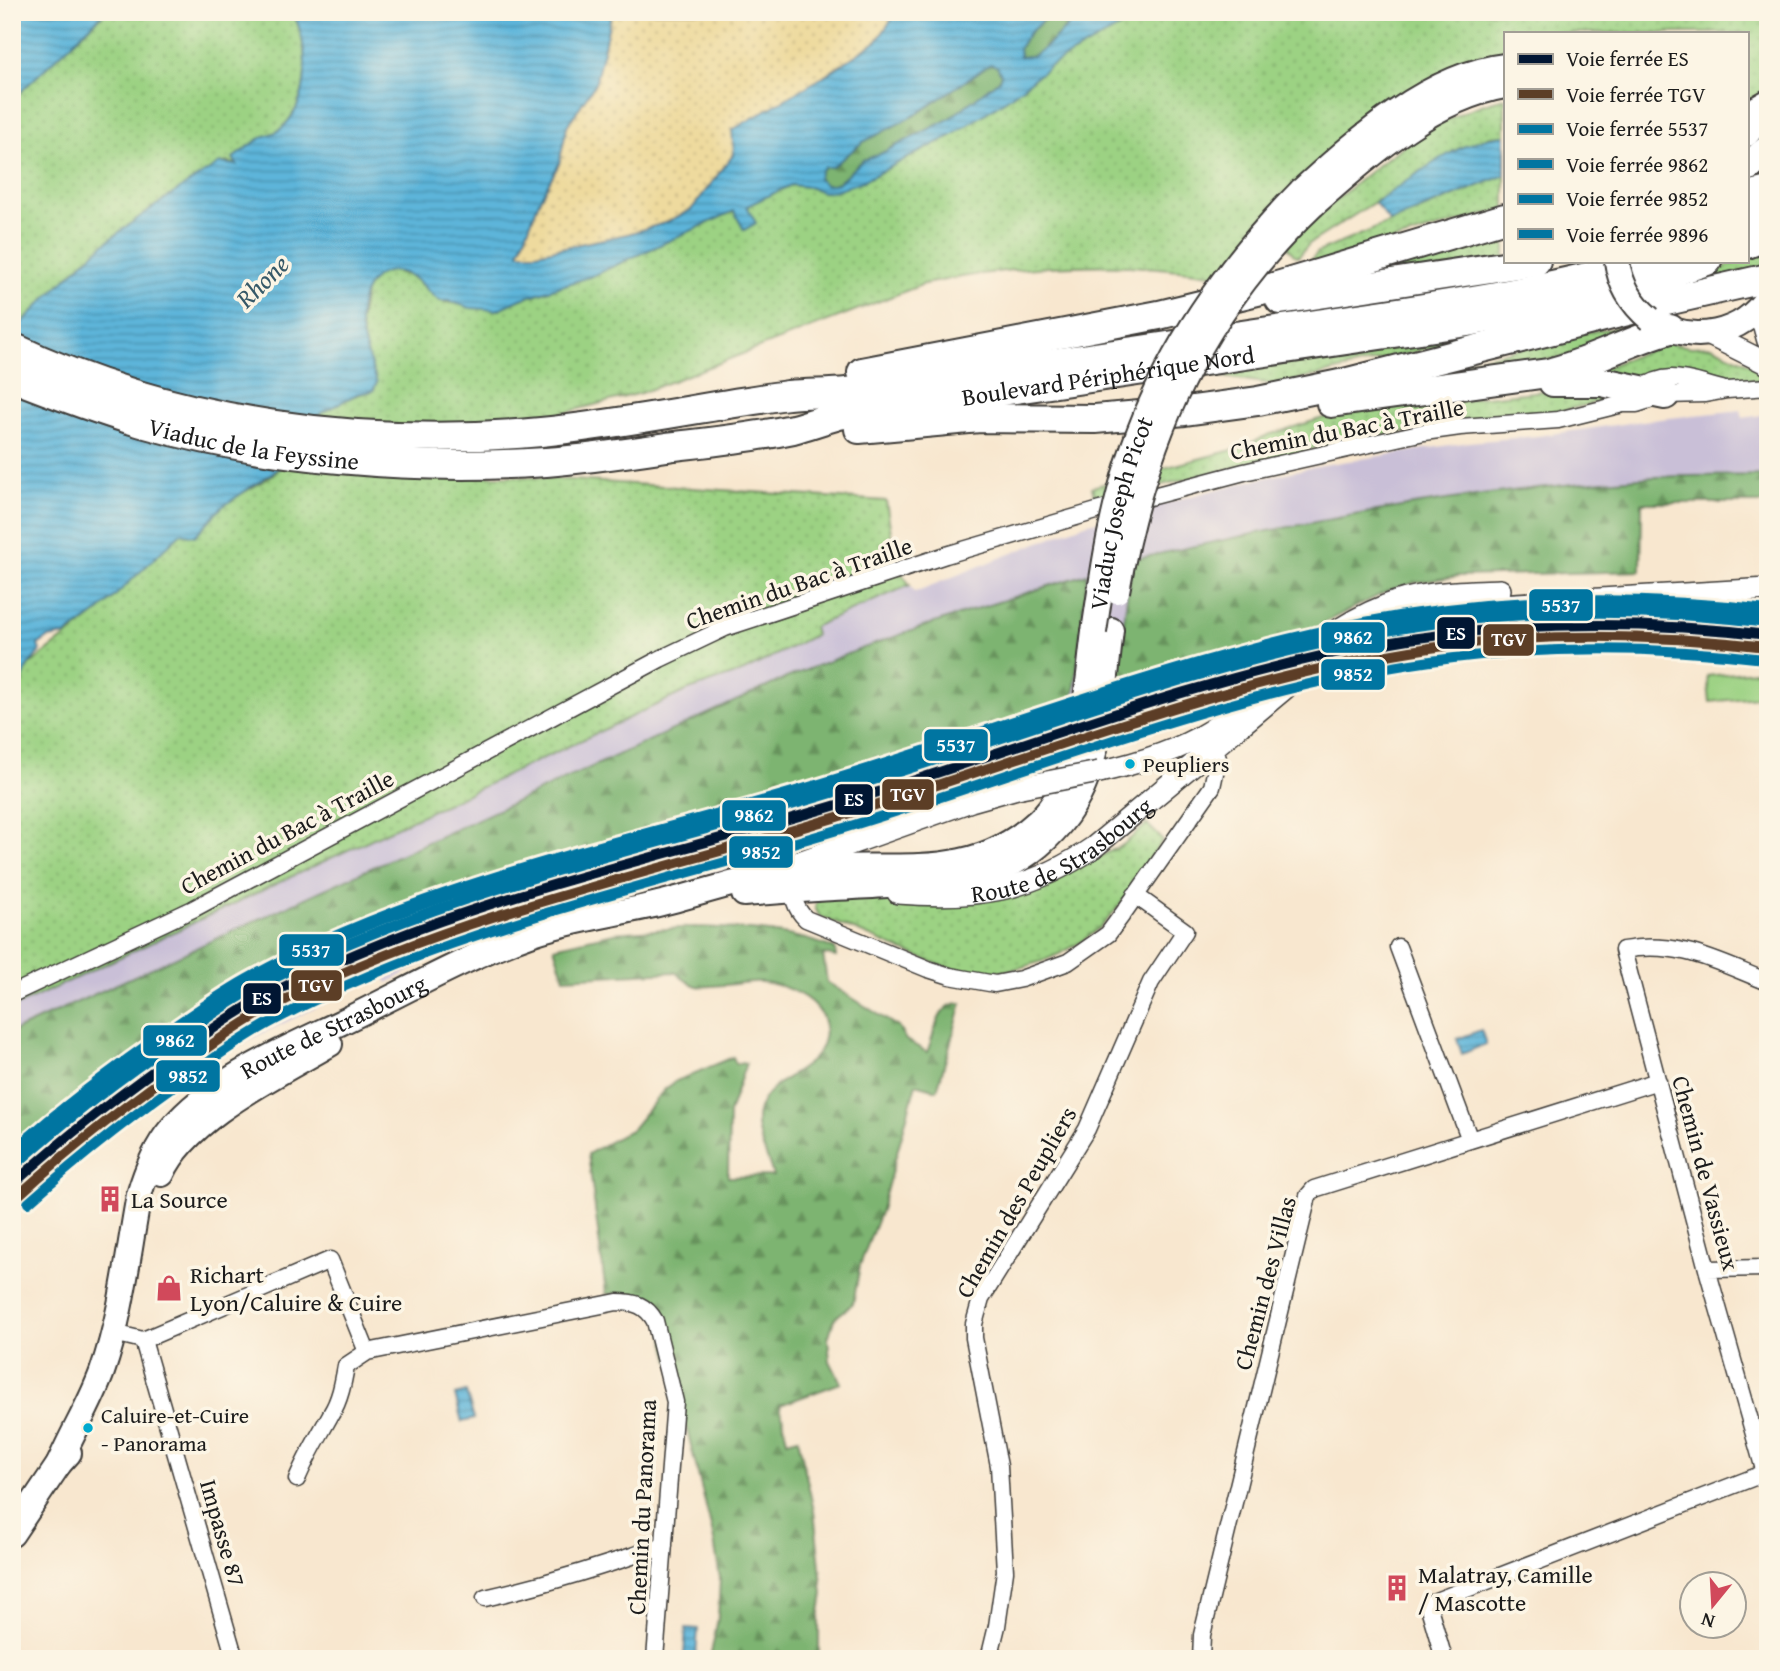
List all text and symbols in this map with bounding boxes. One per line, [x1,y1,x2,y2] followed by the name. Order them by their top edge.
[1504,32,1748,262] legend
[1566,43,1689,74] text: Voie ferrée ES
[1566,79,1706,110] text: Voie ferrée TGV
[1566,113,1708,144] text: Voie ferrée 5537
[1566,149,1708,180] text: Voie ferrée 9862
[1566,183,1708,214] text: Voie ferrée 9852
[1566,219,1708,250] text: Voie ferrée 9896
[226,245,298,317] water label: Rhone
[959,336,1257,414] street label: Boulevard Périphérique Nord
[1227,389,1467,469] street label: Chemin du Bac à Traille
[145,408,360,478] street label: Viaduc de la Feyssine
[1080,410,1162,612] street label: Viaduc Joseph Picot
[681,528,917,638] street label: Chemin du Bac à Traille
[1528,588,1594,622] line badge: 5537
[1541,591,1581,619] text: 5537
[1436,616,1476,650] line badge: ES
[1446,619,1466,647] text: ES
[1320,621,1386,654] line badge: 9862
[1333,623,1373,651] text: 9862
[1482,623,1535,657] line badge: TGV
[1491,625,1527,653] text: TGV
[1320,658,1386,691] line badge: 9852
[1333,660,1373,688] text: 9852
[923,728,989,762] line badge: 5537
[936,731,976,759] text: 5537
[1143,748,1229,780] place label: Peupliers
[1123,757,1137,771] marker: Peupliers
[174,761,400,903] street label: Chemin du Bac à Traille
[881,778,935,811] line badge: TGV
[890,780,926,808] text: TGV
[834,783,874,816] line badge: ES
[844,785,864,813] text: ES
[969,788,1160,911] street label: Route de Strasbourg
[721,799,787,832] line badge: 9862
[734,801,774,829] text: 9862
[728,835,794,869] line badge: 9852
[741,838,781,866] text: 9852
[278,933,345,967] line badge: 5537
[291,936,331,964] text: 5537
[234,965,432,1087] street label: Route de Strasbourg
[290,969,343,1002] line badge: TGV
[298,971,334,999] text: TGV
[242,982,282,1015] line badge: ES
[252,984,272,1012] text: ES
[142,1024,208,1057] line badge: 9862
[155,1026,195,1054] text: 9862
[155,1059,221,1093] line badge: 9852
[168,1062,208,1090] text: 9852
[1663,1072,1749,1275] street label: Chemin de Vassieux
[947,1100,1085,1304] street label: Chemin des Peupliers
[131,1182,228,1217] place label: La Source
[95,1184,125,1214] building icon: La Source
[1225,1192,1305,1374] street label: Chemin des Villas
[190,1257,402,1320] place label: Richart Lyon/Caluire & Cuire
[154,1273,184,1303] shop icon: Richart Lyon/Caluire & Cuire
[619,1398,665,1616] street label: Chemin du Panorama
[101,1399,249,1459] place label: Caluire-et-Cuire - Panorama
[81,1421,95,1435] marker: Caluire-et-Cuire - Panorama
[191,1475,255,1591] street label: Impasse 87
[1418,1557,1593,1620] place label: Malatray, Camille / Mascotte
[1678,1570,1748,1640] north arrow
[1382,1573,1412,1603] building icon: Malatray, Camille / Mascotte
[1697,1606,1718,1636] text: N

